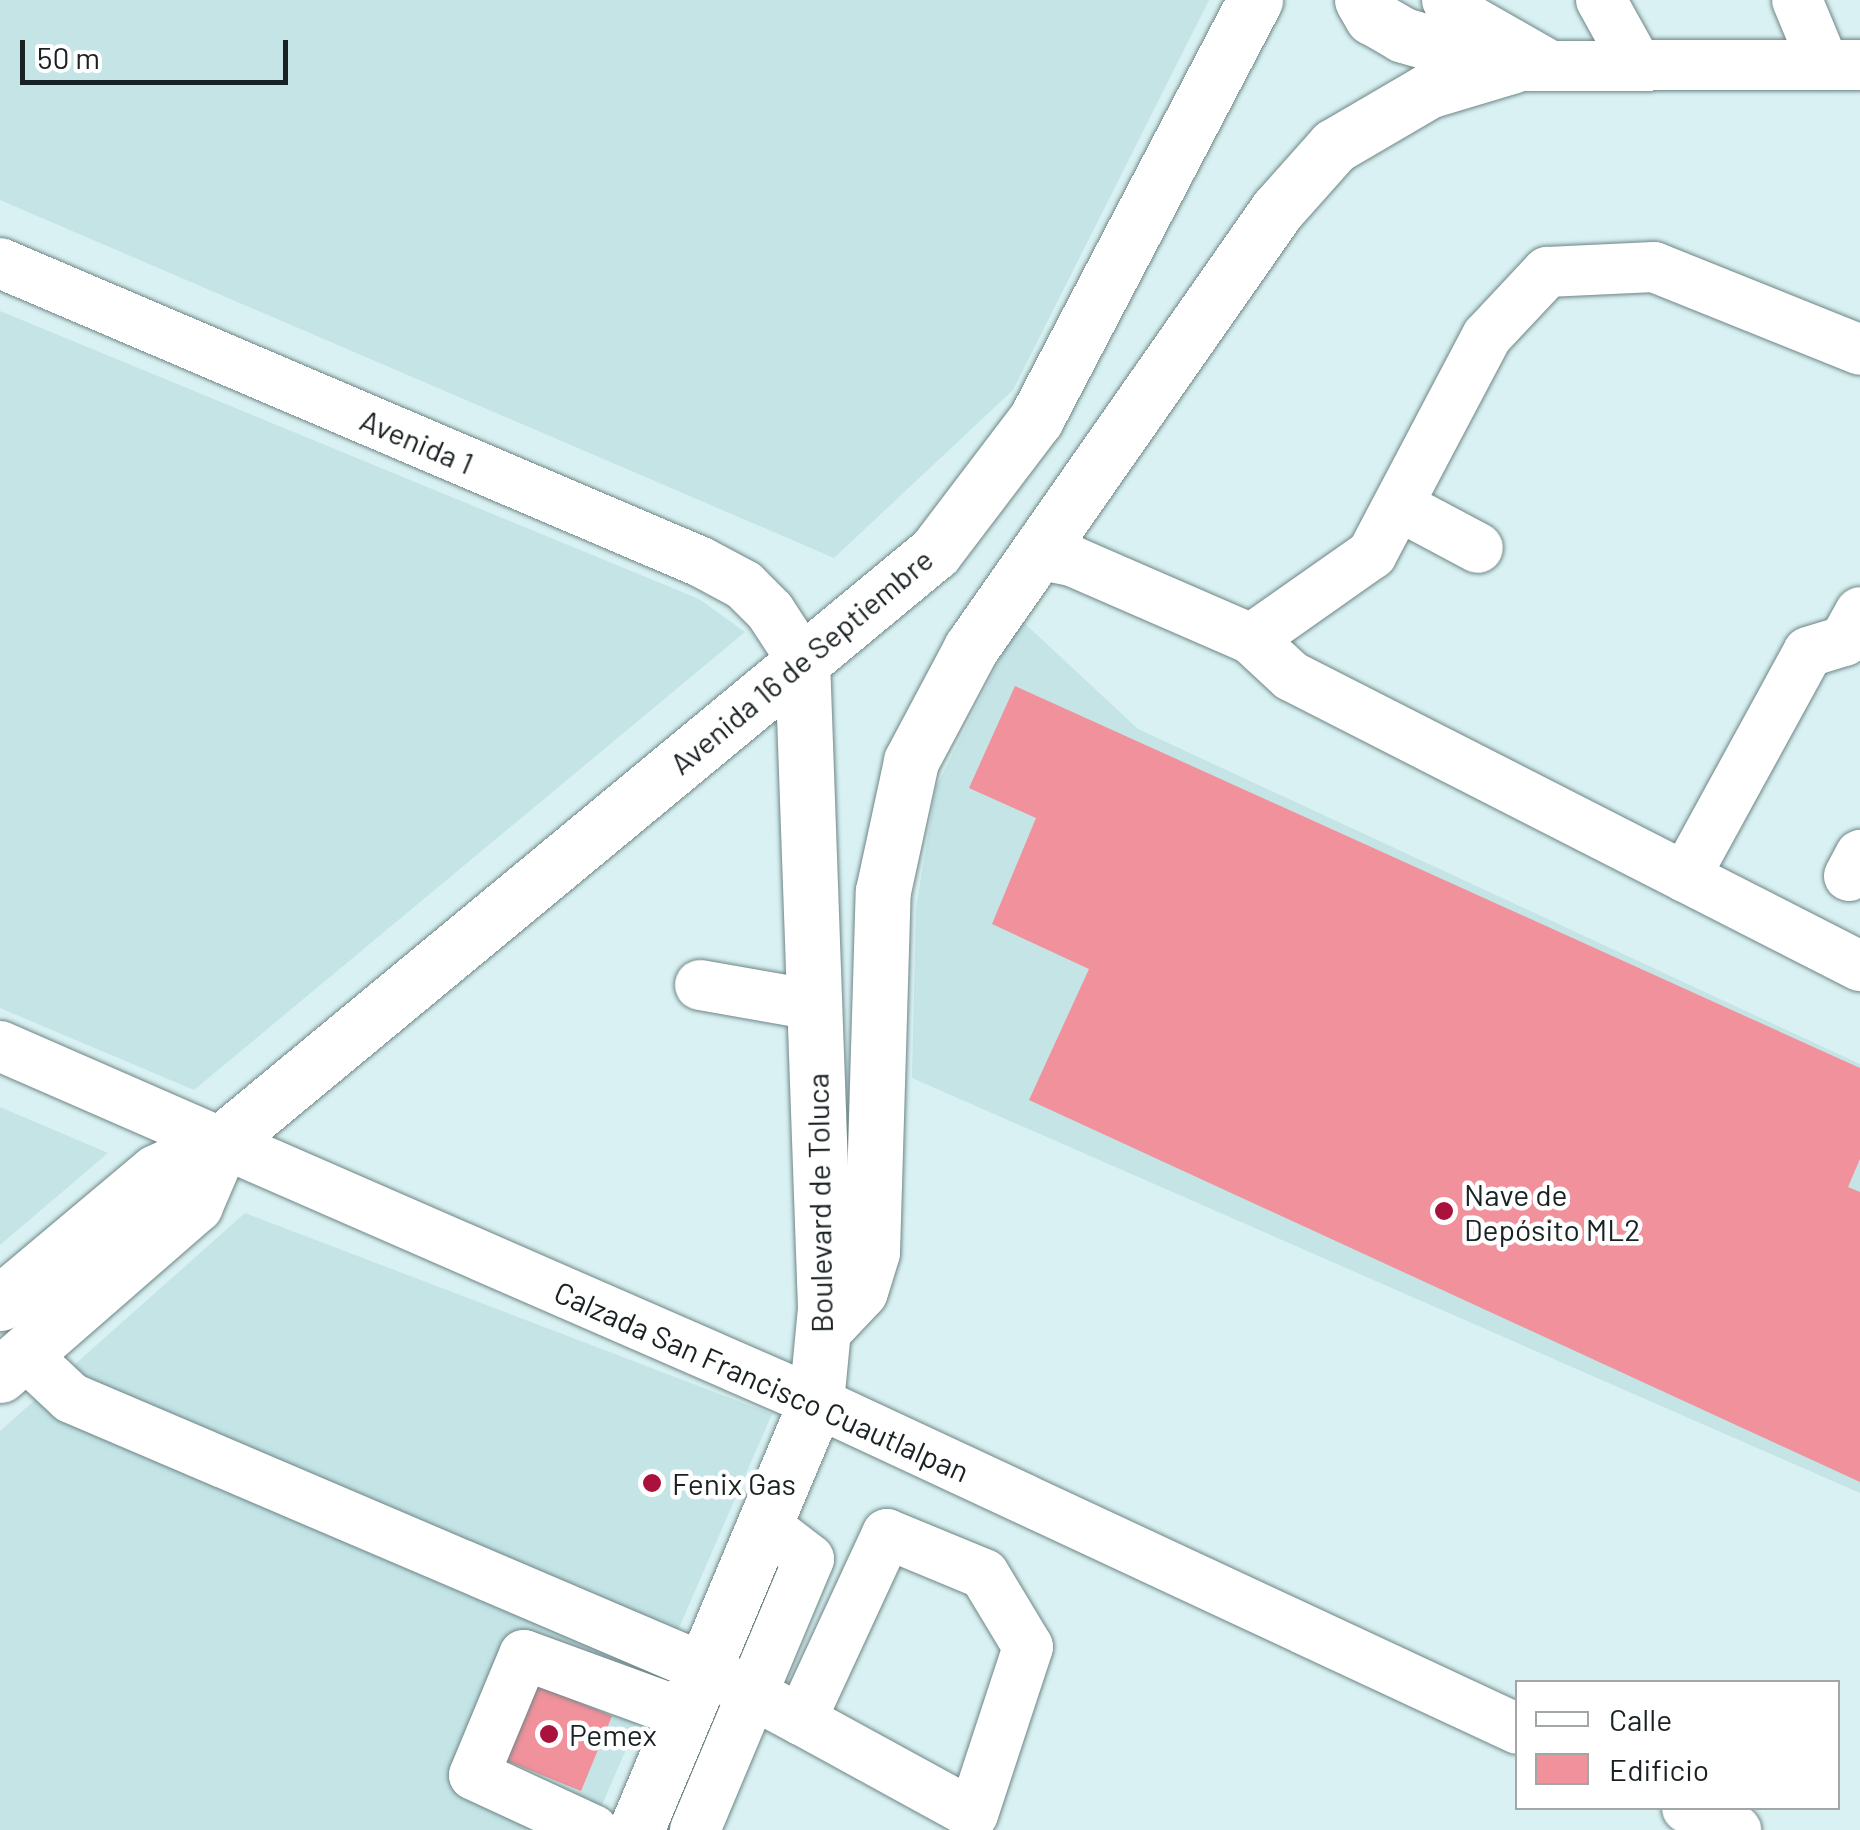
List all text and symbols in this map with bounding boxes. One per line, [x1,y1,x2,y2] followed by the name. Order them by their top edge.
[25,20,292,82] scale bar
[37,39,100,75] text: 50 m
[355,401,479,481] street label: Avenida 1
[662,541,940,781] street label: Avenida 16 de Septiembre
[799,1073,839,1333] street label: Boulevard de Toluca
[1464,1176,1640,1246] place label: Nave de Depósito ML2
[1433,1200,1455,1222] marker: Nave de Depósito ML2
[549,1273,975,1489] street label: Calzada San Francisco Cuautlalpan
[672,1465,796,1501] place label: Fenix Gas
[641,1472,663,1494] marker: Fenix Gas
[1515,1680,1840,1810] legend
[1609,1701,1672,1737] text: Calle
[569,1716,657,1752] place label: Pemex
[538,1723,560,1745] marker: Pemex
[1609,1751,1709,1787] text: Edificio

